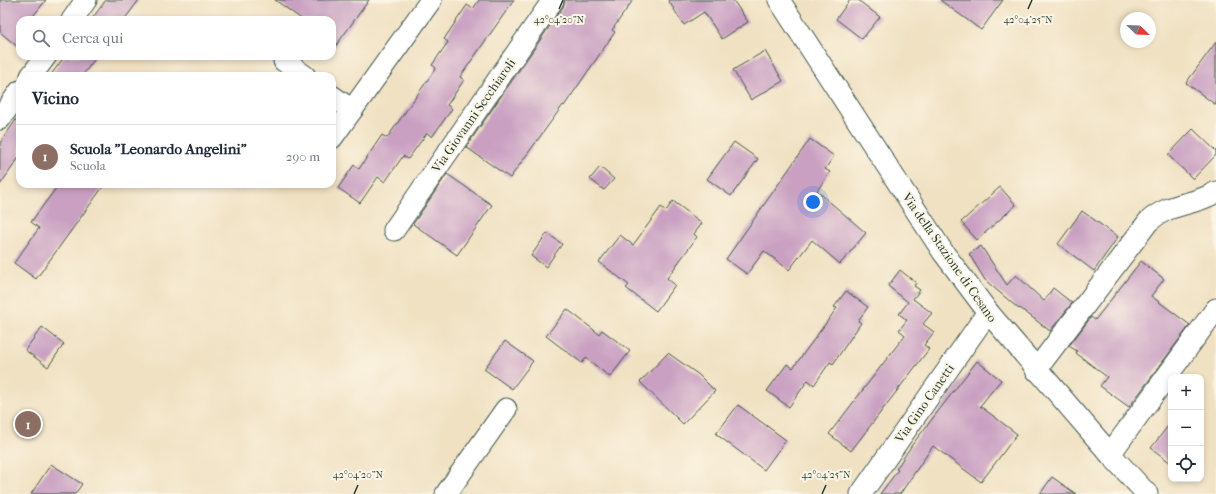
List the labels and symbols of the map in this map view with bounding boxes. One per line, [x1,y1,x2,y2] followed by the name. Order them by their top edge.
[1120,12,1156,48] north arrow
[534,14,585,26] text: 42°04'20"N
[1003,14,1053,26] text: 42°04'25"N
[428,55,519,176] street label: Via Giovanni Secchiaroli
[899,189,1000,325] street label: Via della Stazione di Cesano
[803,192,823,212] your location
[891,361,957,446] street label: Via Gino Canetti
[15,409,41,439] pin: 1
[333,469,384,481] text: 42°04'20"N
[801,469,851,481] text: 42°04'25"N

